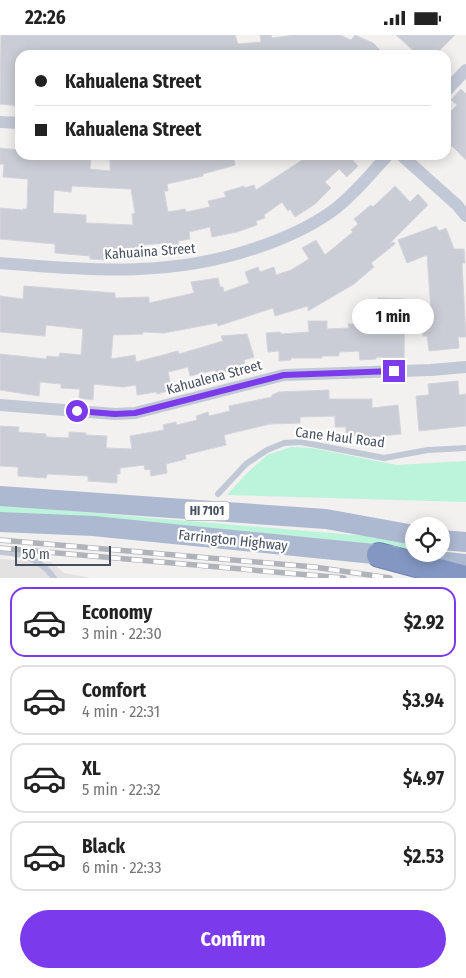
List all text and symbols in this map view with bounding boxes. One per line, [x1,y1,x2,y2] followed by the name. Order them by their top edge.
[25,6,66,29] text: 22:26
[65,70,201,93] text: Kahualena Street
[65,118,201,141] text: Kahualena Street
[104,240,197,263] street label: Kahuaina Street
[353,299,435,333] callout: 1 min
[376,307,410,326] text: 1 min
[165,356,264,398] street label: Kahualena Street
[383,360,405,382] route end
[66,400,88,422] route start
[294,424,386,451] street label: Cane Haul Road
[184,501,230,521] road number: HI 7101
[405,517,450,562] map controls
[405,517,450,562] button: locate
[178,526,289,555] street label: Farrington Highway
[15,543,111,566] scale bar
[22,546,50,563] text: 50 m
[22,600,67,645] icon: car
[82,601,152,624] text: Economy
[404,611,444,634] text: $2.92
[82,624,162,643] text: 3 min · 22:30
[22,678,67,723] icon: car
[82,679,146,702] text: Comfort
[402,689,444,712] text: $3.94
[82,702,160,721] text: 4 min · 22:31
[22,756,67,801] icon: car
[82,757,101,780] text: XL
[403,767,444,790] text: $4.97
[82,780,161,799] text: 5 min · 22:32
[22,834,67,879] icon: car
[82,835,125,858] text: Black
[403,845,444,868] text: $2.53
[82,858,161,877] text: 6 min · 22:33
[20,910,446,968] button: Confirm

